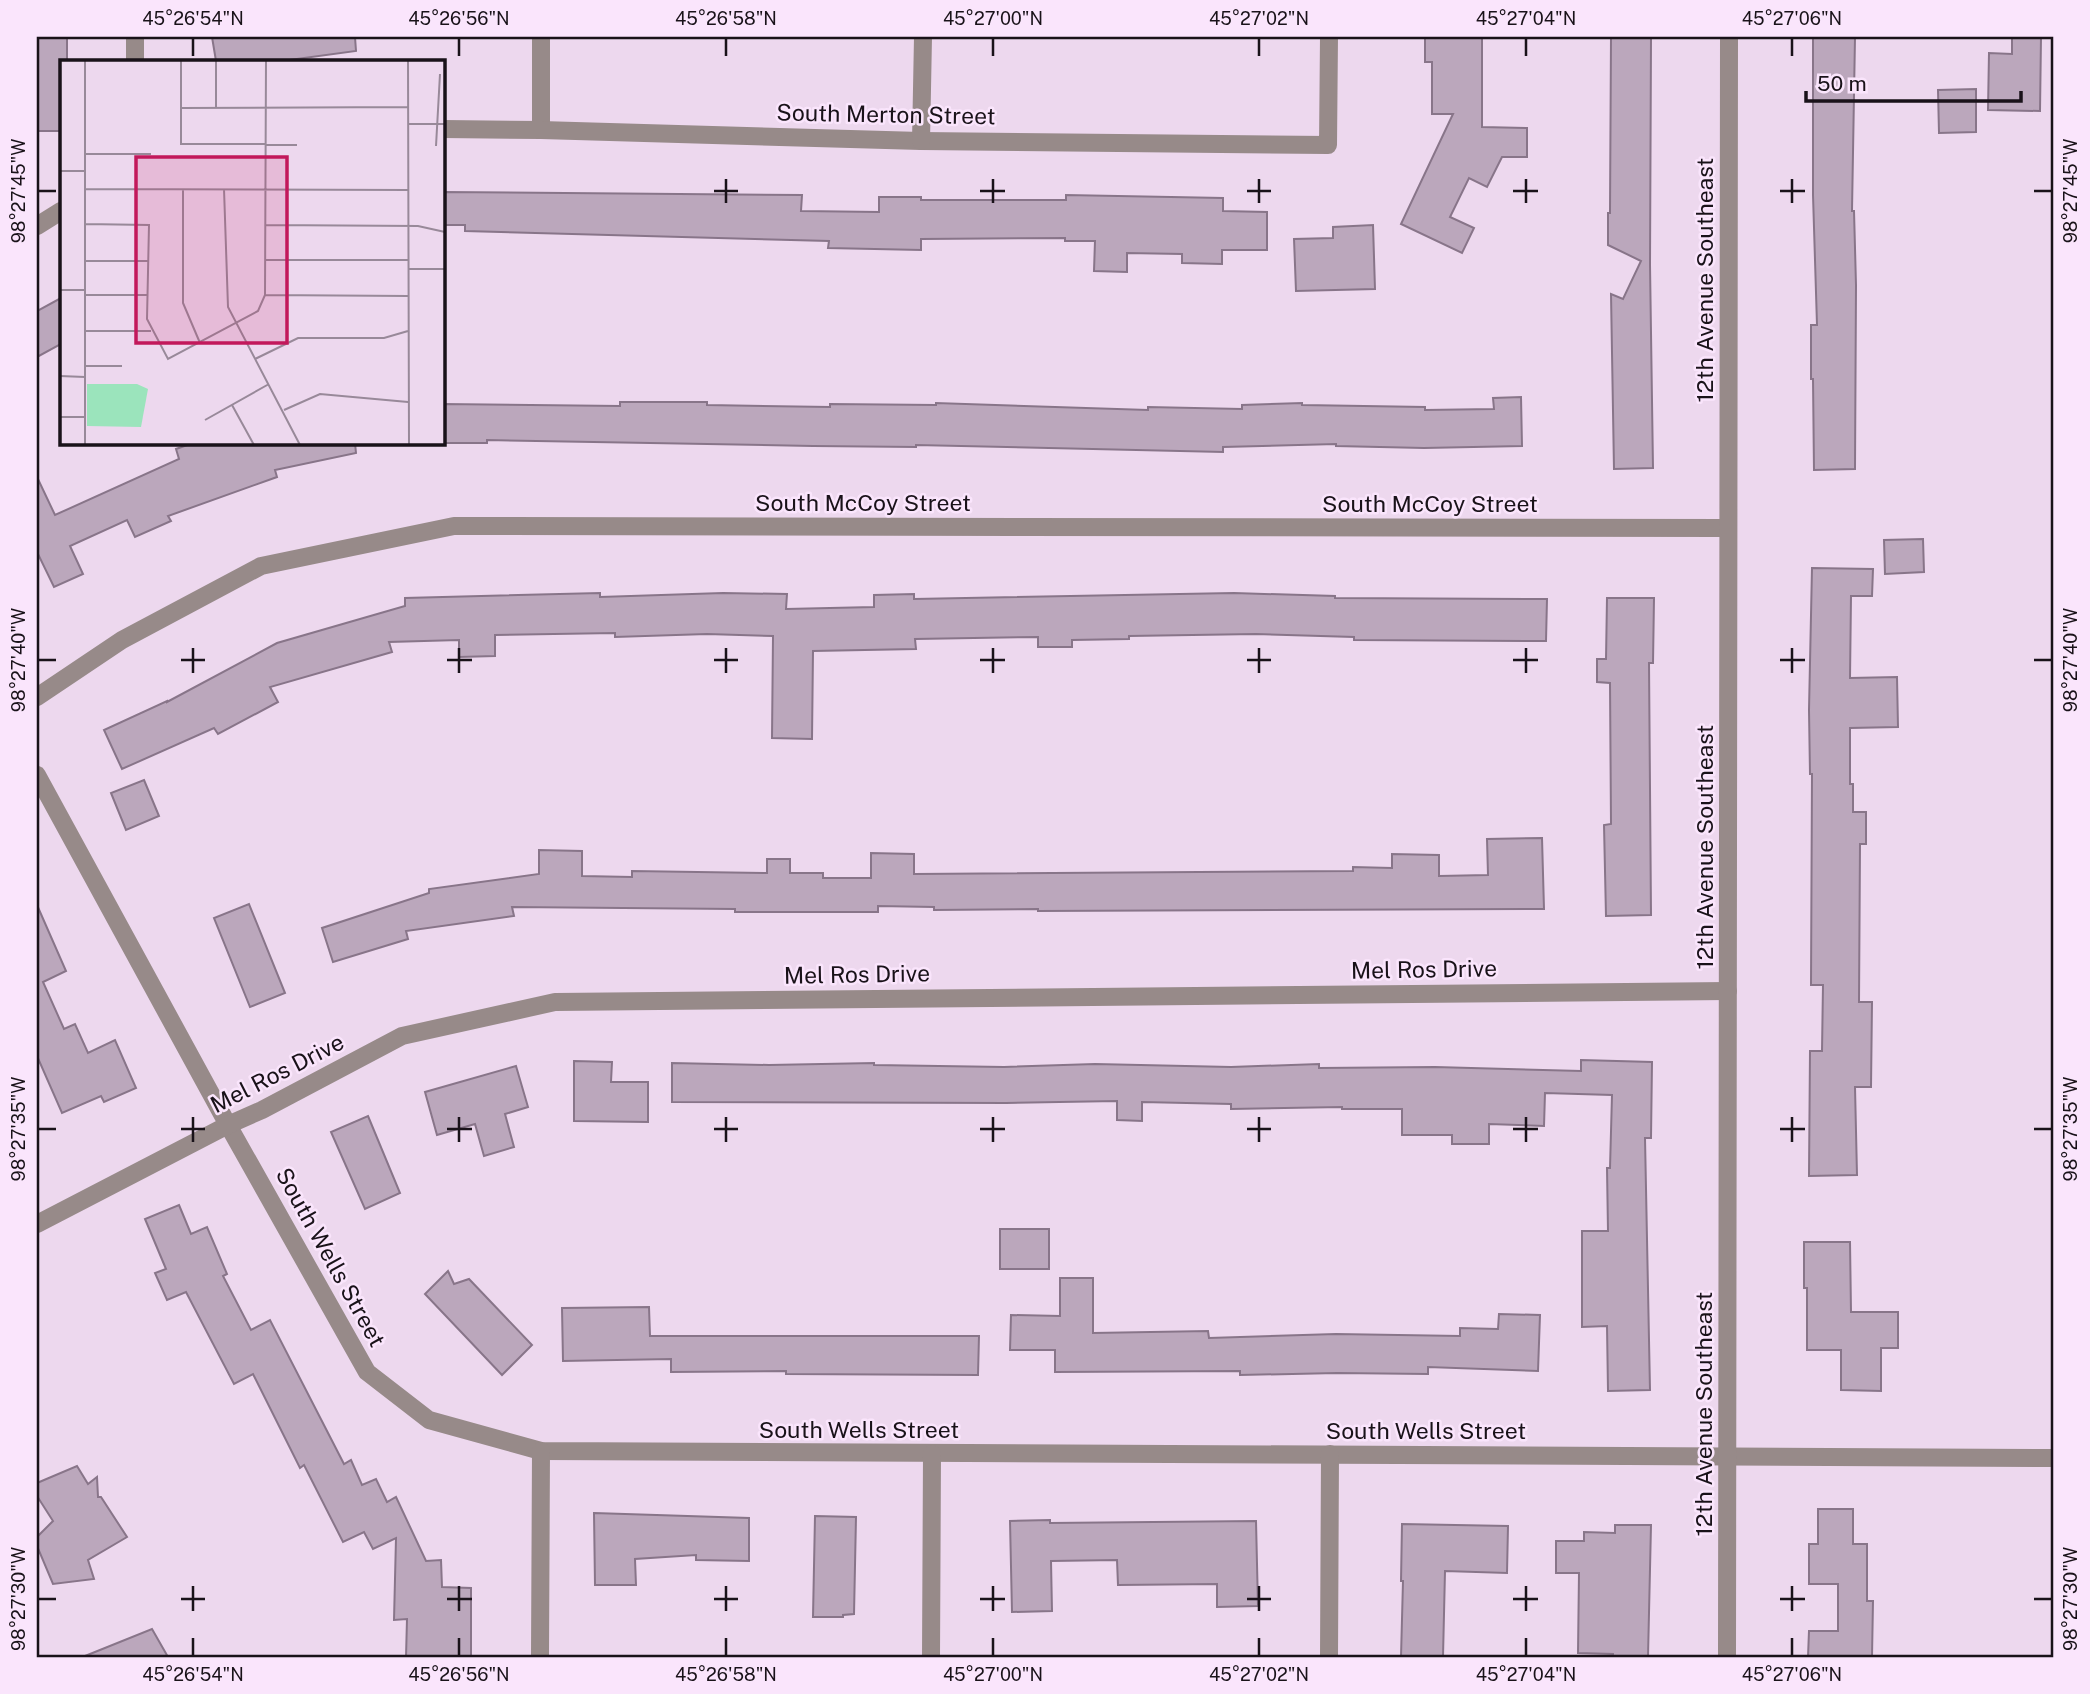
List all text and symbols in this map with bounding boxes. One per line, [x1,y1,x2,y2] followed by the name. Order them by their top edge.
[142,8,244,29] text: 45°26'54"N
[408,8,510,29] text: 45°26'56"N
[675,8,777,29] text: 45°26'58"N
[943,8,1043,29] text: 45°27'00"N
[1209,8,1309,29] text: 45°27'02"N
[1476,8,1576,29] text: 45°27'04"N
[1742,8,1842,29] text: 45°27'06"N
[60,60,444,444] inset map
[1806,60,2022,104] scale bar
[1817,71,1867,96] text: 50 m
[776,99,996,129] street label: South Merton Street
[8,139,29,243] text: 98°27'45"W
[2060,139,2081,243] text: 98°27'45"W
[1691,157,1718,403] street label: 12th Avenue Southeast
[755,489,971,516] street label: South McCoy Street
[1322,490,1538,517] street label: South McCoy Street
[8,608,29,712] text: 98°27'40"W
[2060,608,2081,712] text: 98°27'40"W
[1691,724,1718,970] street label: 12th Avenue Southeast
[1351,954,1497,984] street label: Mel Ros Drive
[784,959,930,989] street label: Mel Ros Drive
[206,1028,348,1118] street label: Mel Ros Drive
[8,1077,29,1181] text: 98°27'35"W
[2060,1077,2081,1181] text: 98°27'35"W
[271,1163,391,1351] street label: South Wells Street
[1690,1291,1717,1537] street label: 12th Avenue Southeast
[759,1416,959,1443] street label: South Wells Street
[1326,1417,1526,1444] street label: South Wells Street
[8,1547,29,1651] text: 98°27'30"W
[2060,1547,2081,1651] text: 98°27'30"W
[142,1664,244,1685] text: 45°26'54"N
[408,1664,510,1685] text: 45°26'56"N
[675,1664,777,1685] text: 45°26'58"N
[943,1664,1043,1685] text: 45°27'00"N
[1209,1664,1309,1685] text: 45°27'02"N
[1476,1664,1576,1685] text: 45°27'04"N
[1742,1664,1842,1685] text: 45°27'06"N

